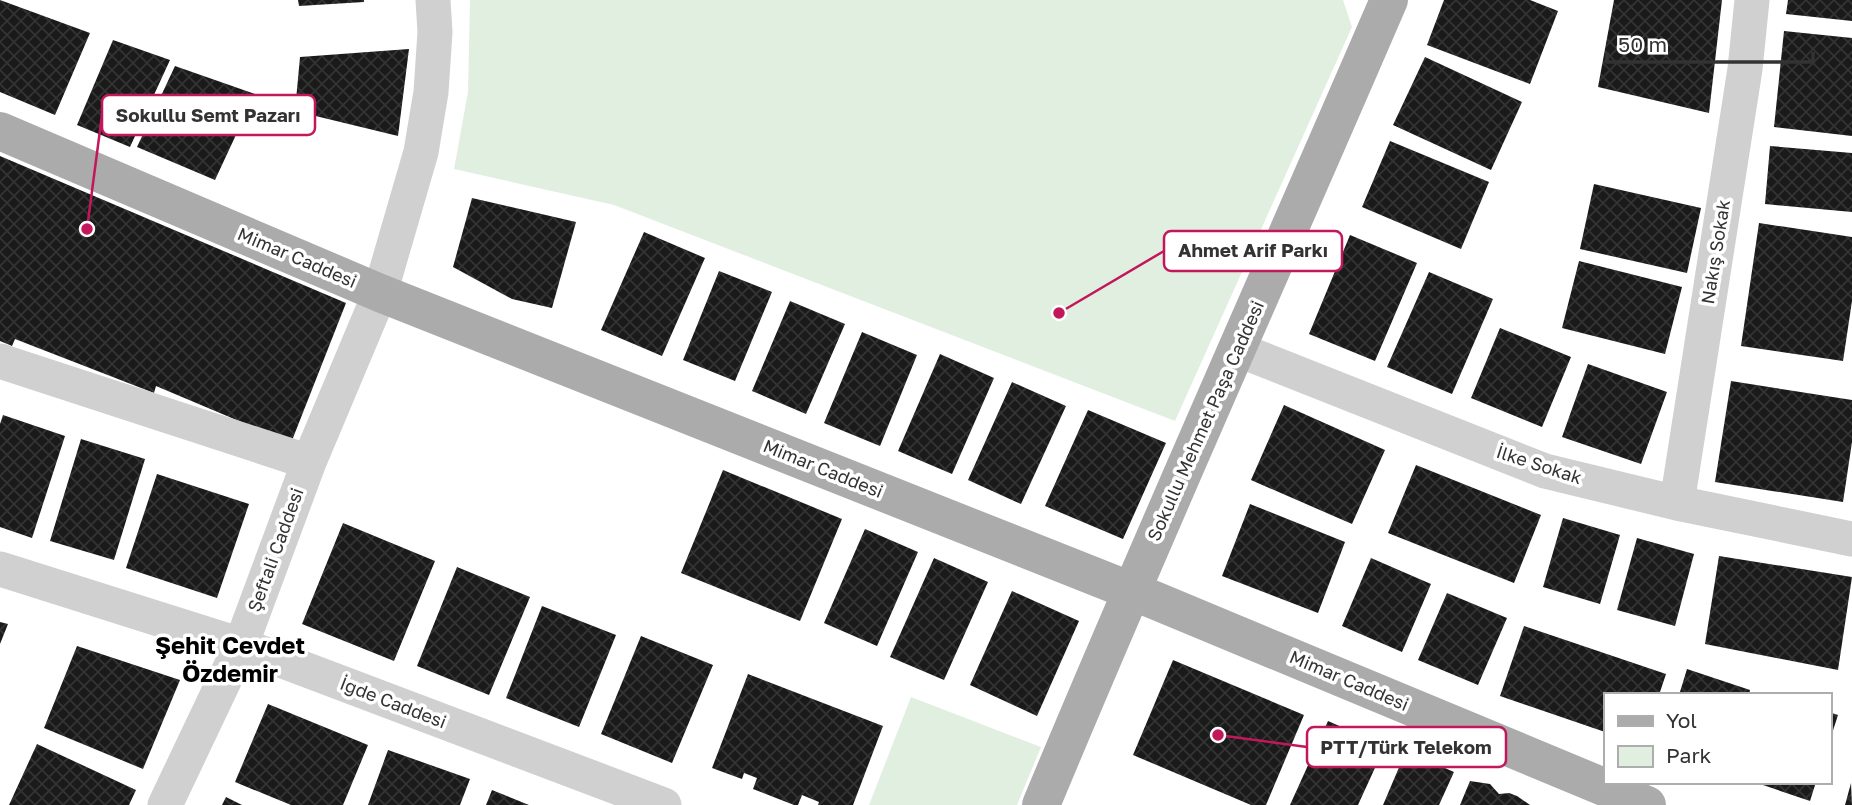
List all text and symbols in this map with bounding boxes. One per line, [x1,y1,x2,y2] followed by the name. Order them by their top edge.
[1607,21,1814,65] scale bar
[1618,31,1667,57] text: 50 m
[102,95,315,135] callout: Sokullu Semt Pazarı
[116,103,300,126] text: Sokullu Semt Pazarı
[1696,198,1734,306] street label: Nakış Sokak
[235,222,360,292] street label: Mimar Caddesi
[1164,231,1342,271] callout: Ahmet Arif Parkı
[1178,238,1328,261] text: Ahmet Arif Parkı
[1142,297,1268,544] street label: Sokullu Mehmet Paşa Caddesi
[760,434,887,502] street label: Mimar Caddesi
[1494,440,1585,488] street label: İlke Sokak
[242,485,308,615] street label: Şeftali Caddesi
[155,630,305,687] district label: Şehit Cevdet Özdemir
[1287,645,1412,715] street label: Mimar Caddesi
[337,672,450,732] street label: İğde Caddesi
[1604,693,1831,784] legend
[1666,707,1697,733] text: Yol
[1307,727,1506,767] callout: PTT/Türk Telekom
[1320,735,1492,758] text: PTT/Türk Telekom
[1666,742,1712,768] text: Park

